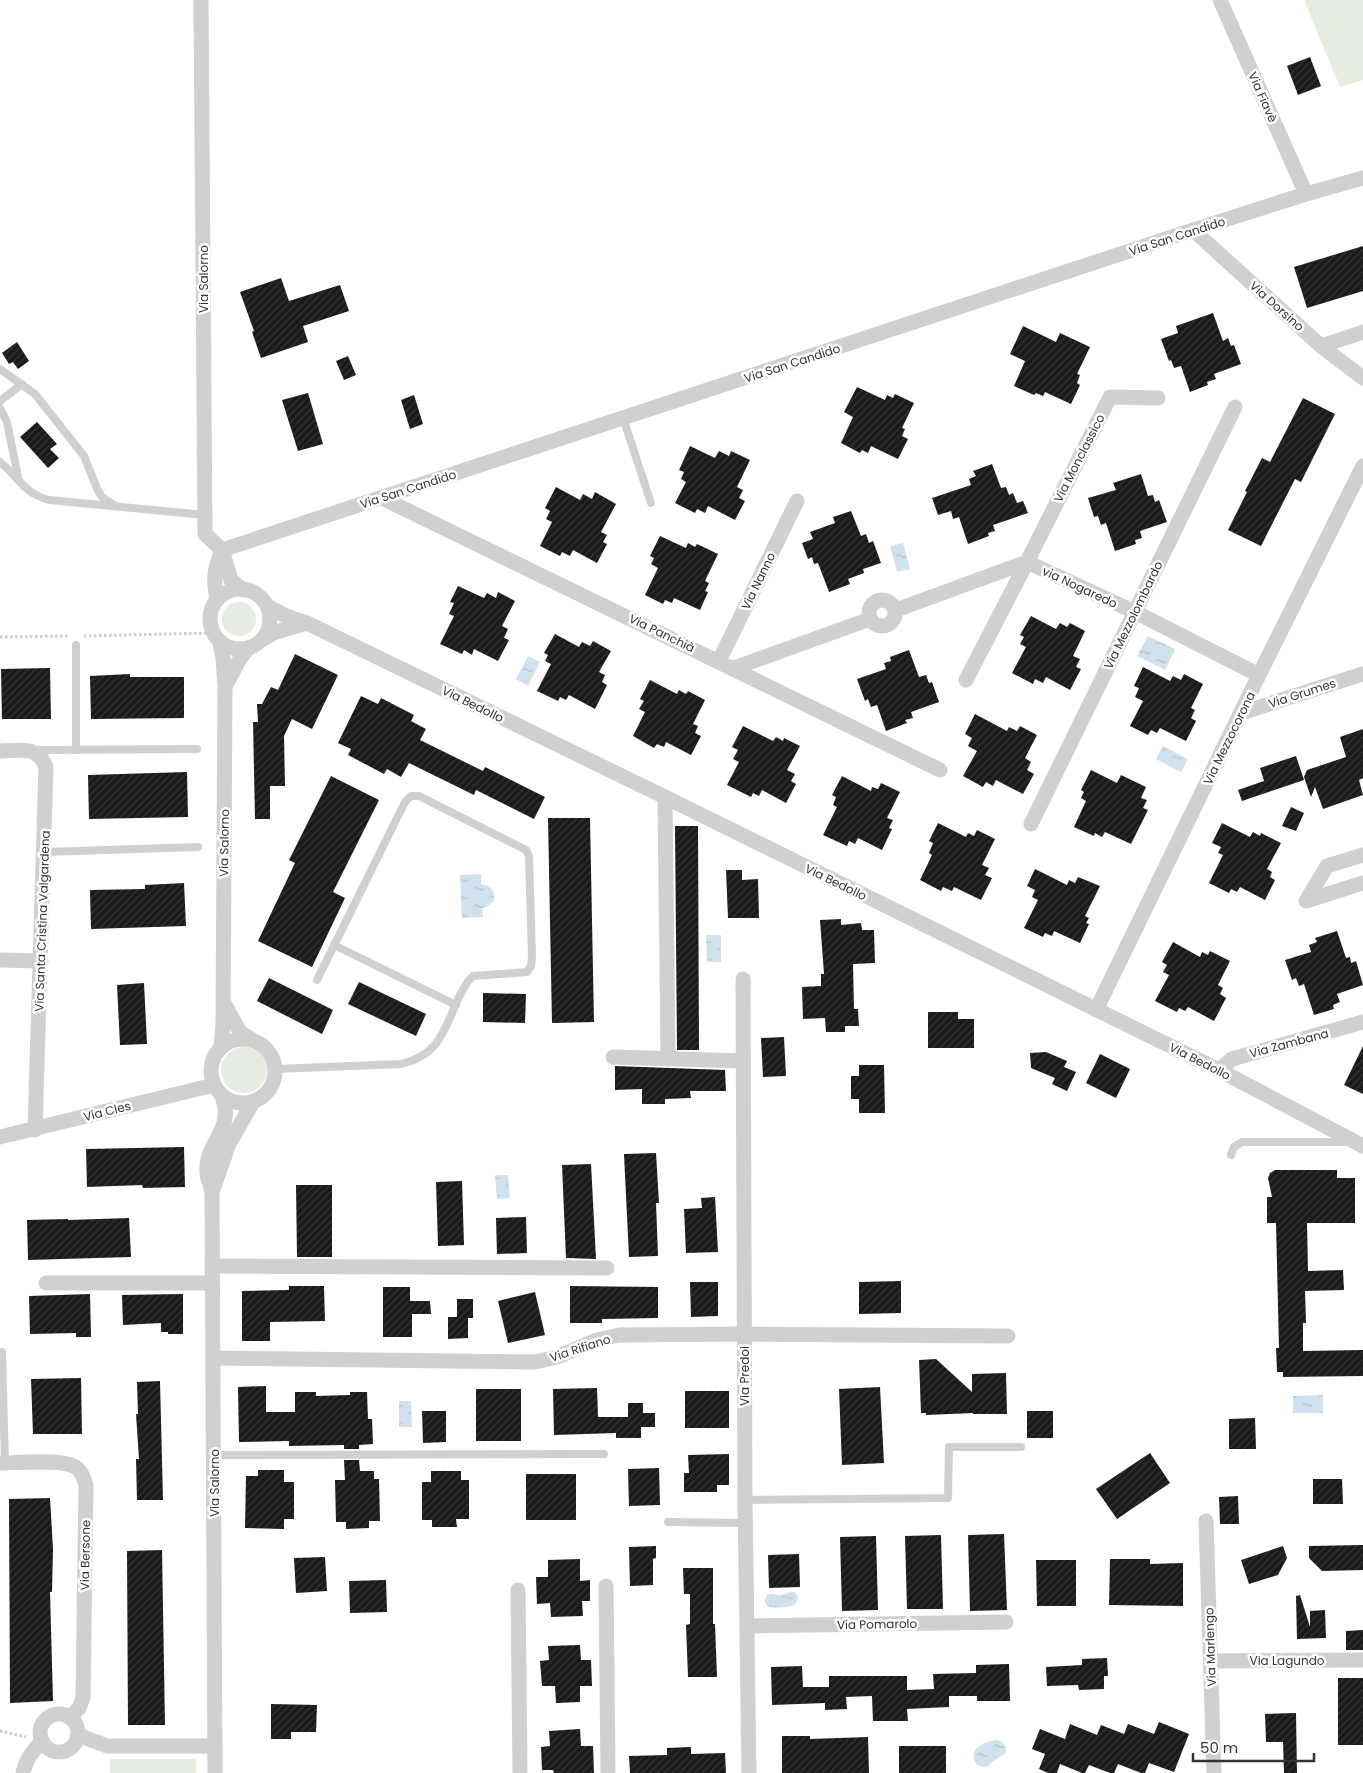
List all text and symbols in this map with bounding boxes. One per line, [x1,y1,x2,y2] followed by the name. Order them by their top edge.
[1244,69,1282,125] street label: Via Fiavè
[1127,212,1228,260] street label: Via San Candido
[195,245,212,313] street label: Via Salorno
[1246,277,1308,335] street label: Via Dorsino
[742,339,843,387] street label: Via San Candido
[1049,411,1109,505] street label: Via Monclassico
[358,465,459,513] street label: Via San Candido
[737,549,779,613] street label: Via Nanno
[1099,558,1167,672] street label: Via Mezzolombardo
[1040,562,1121,612] street label: via Nogaredo
[626,610,698,656] street label: Via Panchià
[1266,674,1338,712] street label: Via Grumes
[439,682,507,726] street label: Via Bedollo
[1199,689,1259,787] street label: Via Mezzocorona
[215,809,233,877] street label: Via Salorno
[30,830,54,1012] street label: Via Santa Cristina Valgardena
[802,860,870,904] street label: Via Bedollo
[1247,1024,1331,1062] street label: Via Zambana
[1166,1038,1234,1084] street label: Via Bedollo
[82,1097,132,1125] street label: Via Cles
[547,1330,613,1366] street label: Via Rifiano
[736,1346,753,1406] street label: Via Predoi
[206,1449,223,1517] street label: Via Salorno
[76,1519,94,1591] street label: Via Bersone
[1200,1607,1220,1687] street label: Via Marlengo
[837,1615,918,1633] street label: Via Pomarolo
[1250,1652,1325,1669] street label: Via Lagundo
[1193,1730,1314,1762] scale bar
[1200,1737,1238,1758] text: 50 m

